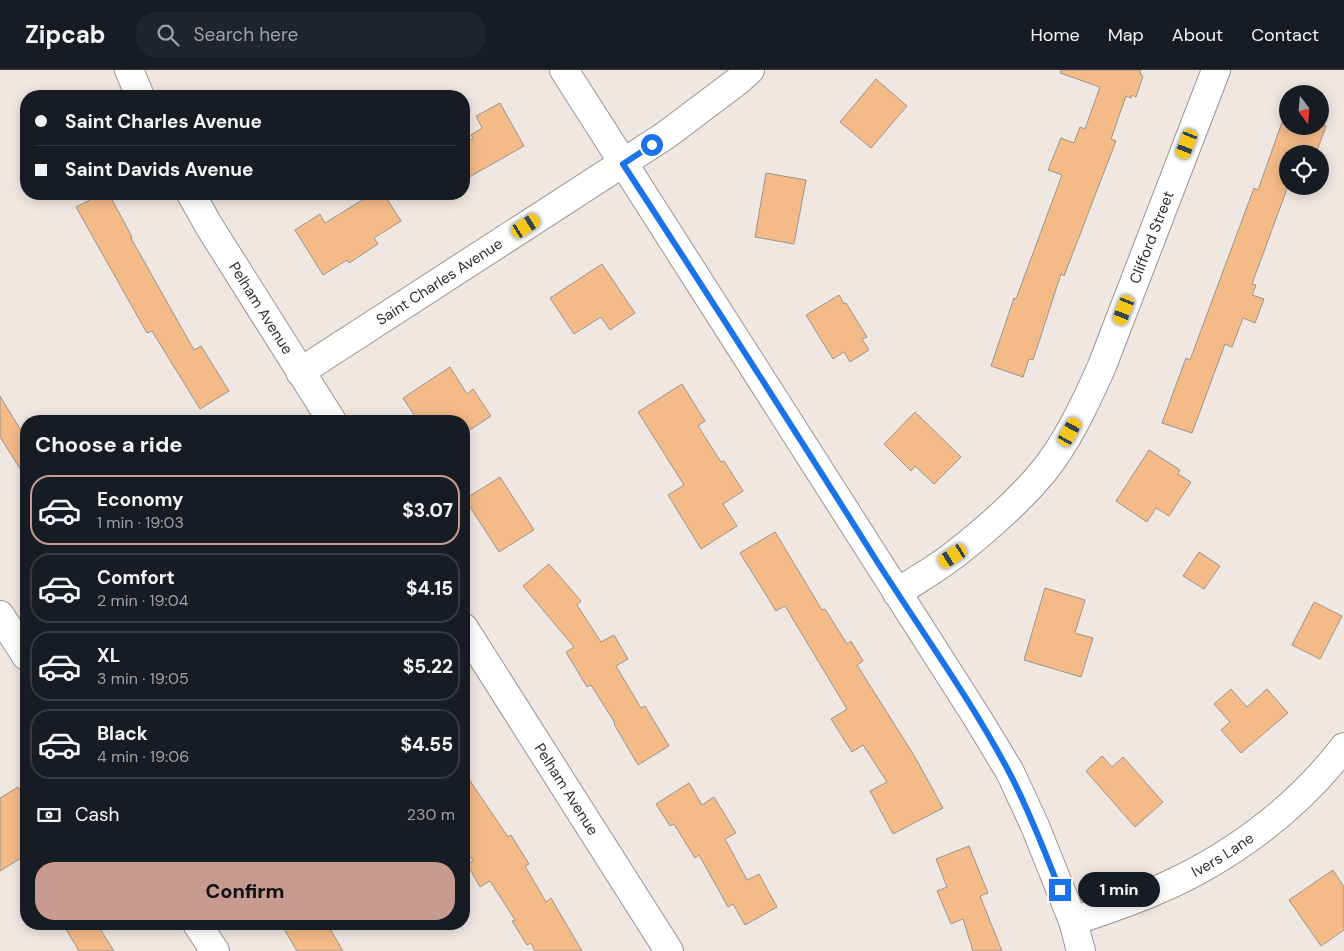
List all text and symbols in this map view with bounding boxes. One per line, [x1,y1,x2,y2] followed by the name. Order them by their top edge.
[136,12,486,57] search box
[25,19,106,50] text: Zipcab
[154,21,182,49] icon: search
[194,22,298,47] text: Search here
[1030,23,1080,47] text: Home
[1108,23,1144,47] text: Map
[1172,23,1223,47] text: About
[1251,23,1319,47] text: Contact
[1279,85,1329,135] north arrow
[1279,85,1329,195] map controls
[65,109,262,134] text: Saint Charles Avenue
[1174,127,1199,161] car
[641,134,663,156] route start
[1279,145,1329,195] button: locate
[65,157,253,182] text: Saint Davids Avenue
[1125,188,1179,287] street label: Clifford Street
[509,212,542,240] car
[372,234,506,330] street label: Saint Charles Avenue
[224,258,297,358] street label: Pelham Avenue
[1111,293,1136,327] car
[1056,415,1083,449] car
[35,430,183,459] text: Choose a ride
[97,487,184,512] text: Economy
[37,488,82,533] icon: car
[402,498,453,523] text: $3.07
[97,512,184,533] text: 1 min · 19:03
[936,542,969,570] car
[97,565,175,590] text: Comfort
[37,566,82,611] icon: car
[406,576,453,601] text: $4.15
[97,590,188,611] text: 2 min · 19:04
[97,643,120,668] text: XL
[37,644,82,689] icon: car
[403,654,453,679] text: $5.22
[97,668,189,689] text: 3 min · 19:05
[97,721,148,746] text: Black
[37,722,82,767] icon: car
[400,732,453,757] text: $4.55
[530,739,603,839] street label: Pelham Avenue
[97,746,189,767] text: 4 min · 19:06
[35,801,63,829] icon: cash
[75,802,119,827] text: Cash
[407,804,455,825] text: 230 m
[1188,828,1258,882] street label: Ivers Lane
[35,862,455,920] button: Confirm
[1078,872,1160,908] callout: 1 min
[1049,879,1071,901] route end
[1099,879,1139,900] text: 1 min

